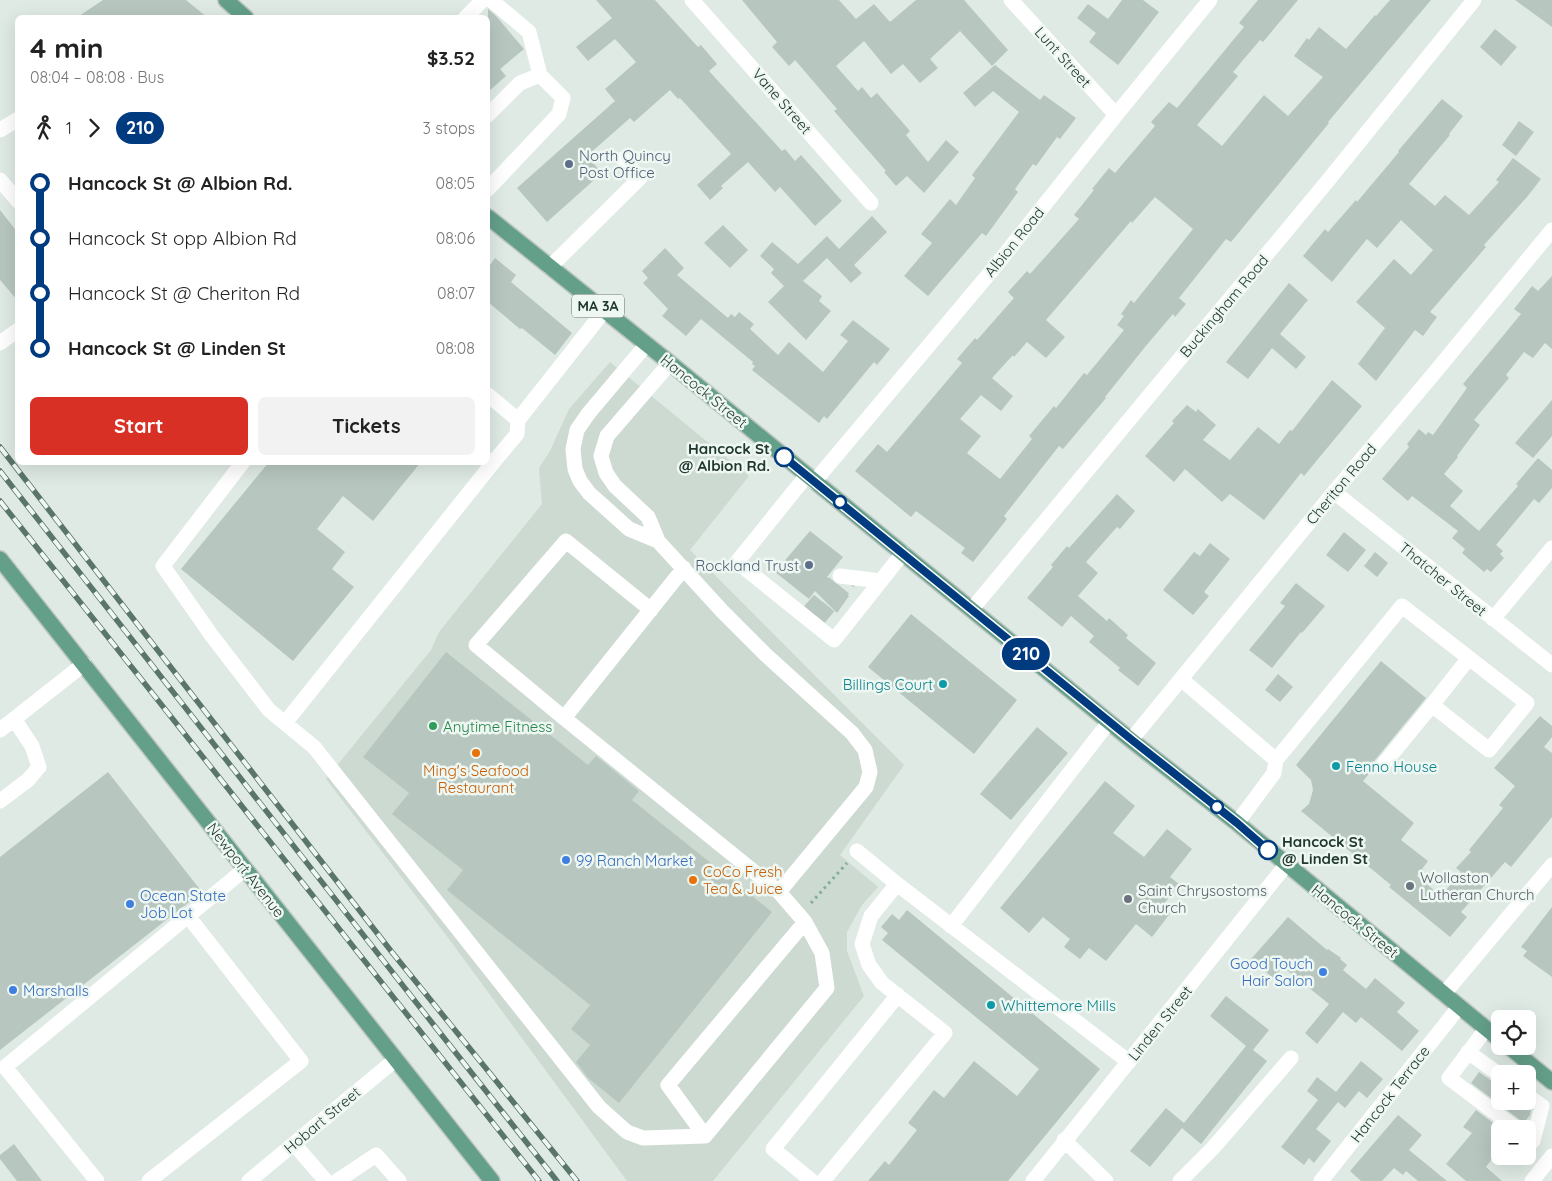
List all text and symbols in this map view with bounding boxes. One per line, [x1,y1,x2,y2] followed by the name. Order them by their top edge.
[1031,23,1095,91] street label: Lunt Street
[30,30,103,65] text: 4 min
[427,46,475,70] text: $3.52
[748,64,816,138] street label: Vane Street
[30,67,164,87] text: 08:04 – 08:08 · Bus
[30,114,58,142] icon: walk
[80,114,108,142] icon: forward
[126,116,154,139] text: 210
[66,118,72,138] text: 1
[423,118,475,138] text: 3 stops
[579,146,671,182] place label: North Quincy Post Office
[563,158,575,170] marker: North Quincy Post Office
[68,171,293,195] text: Hancock St @ Albion Rd.
[436,173,475,193] text: 08:05
[980,203,1048,281] street label: Albion Road
[68,226,297,250] text: Hancock St opp Albion Rd
[436,228,475,248] text: 08:06
[1176,251,1272,361] street label: Buckingham Road
[68,281,300,305] text: Hancock St @ Cheriton Rd
[437,283,475,303] text: 08:07
[572,294,624,318] road number: MA 3A
[68,336,286,360] text: Hancock St @ Linden St
[436,338,475,358] text: 08:08
[657,350,751,432] street label: Hancock Street
[30,397,248,455] button: Start
[258,397,475,455] button: Tickets
[679,439,770,475] place label: Hancock St @ Albion Rd.
[1302,440,1380,528] street label: Cheriton Road
[774,447,794,467] marker: Hancock St @ Albion Rd.
[833,495,847,509] unlabelled marker
[1395,538,1491,620] street label: Thatcher Street
[695,556,799,575] place label: Rockland Trust
[803,559,815,571] marker: Rockland Trust
[997,638,1055,670] line badge: 210
[1012,642,1040,665] text: 210
[843,675,933,694] place label: Billings Court
[937,678,949,690] marker: Billings Court
[443,717,552,736] place label: Anytime Fitness
[427,720,439,732] marker: Anytime Fitness
[470,747,482,759] marker: Ming's Seafood Restaurant
[1346,757,1437,776] place label: Fenno House
[1330,760,1342,772] marker: Fenno House
[423,761,529,797] place label: Ming's Seafood Restaurant
[1210,800,1224,814] unlabelled marker
[203,819,289,921] street label: Newport Avenue
[1282,832,1368,868] place label: Hancock St @ Linden St
[1258,840,1278,860] marker: Hancock St @ Linden St
[576,851,694,870] place label: 99 Ranch Market
[560,854,572,866] marker: 99 Ranch Market
[703,862,783,898] place label: CoCo Fresh Tea & Juice
[1420,868,1535,904] place label: Wollaston Lutheran Church
[687,874,699,886] marker: CoCo Fresh Tea & Juice
[1308,880,1402,962] street label: Hancock Street
[1404,880,1416,892] marker: Wollaston Lutheran Church
[1138,881,1267,917] place label: Saint Chrysostoms Church
[140,886,226,922] place label: Ocean State Job Lot
[1122,893,1134,905] marker: Saint Chrysostoms Church
[124,898,136,910] marker: Ocean State Job Lot
[1230,954,1313,990] place label: Good Touch Hair Salon
[1317,966,1329,978] marker: Good Touch Hair Salon
[23,981,89,1000] place label: Marshalls
[1124,982,1196,1064] street label: Linden Street
[7,984,19,996] marker: Marshalls
[1001,996,1116,1015] place label: Whittemore Mills
[985,999,997,1011] marker: Whittemore Mills
[1491,1010,1536,1165] map controls
[1491,1010,1536,1055] button: locate
[1346,1042,1434,1146] street label: Hancock Terrace
[1491,1065,1536,1110] button: +
[280,1083,364,1157] street label: Hobart Street
[1491,1120,1536,1165] button: −

